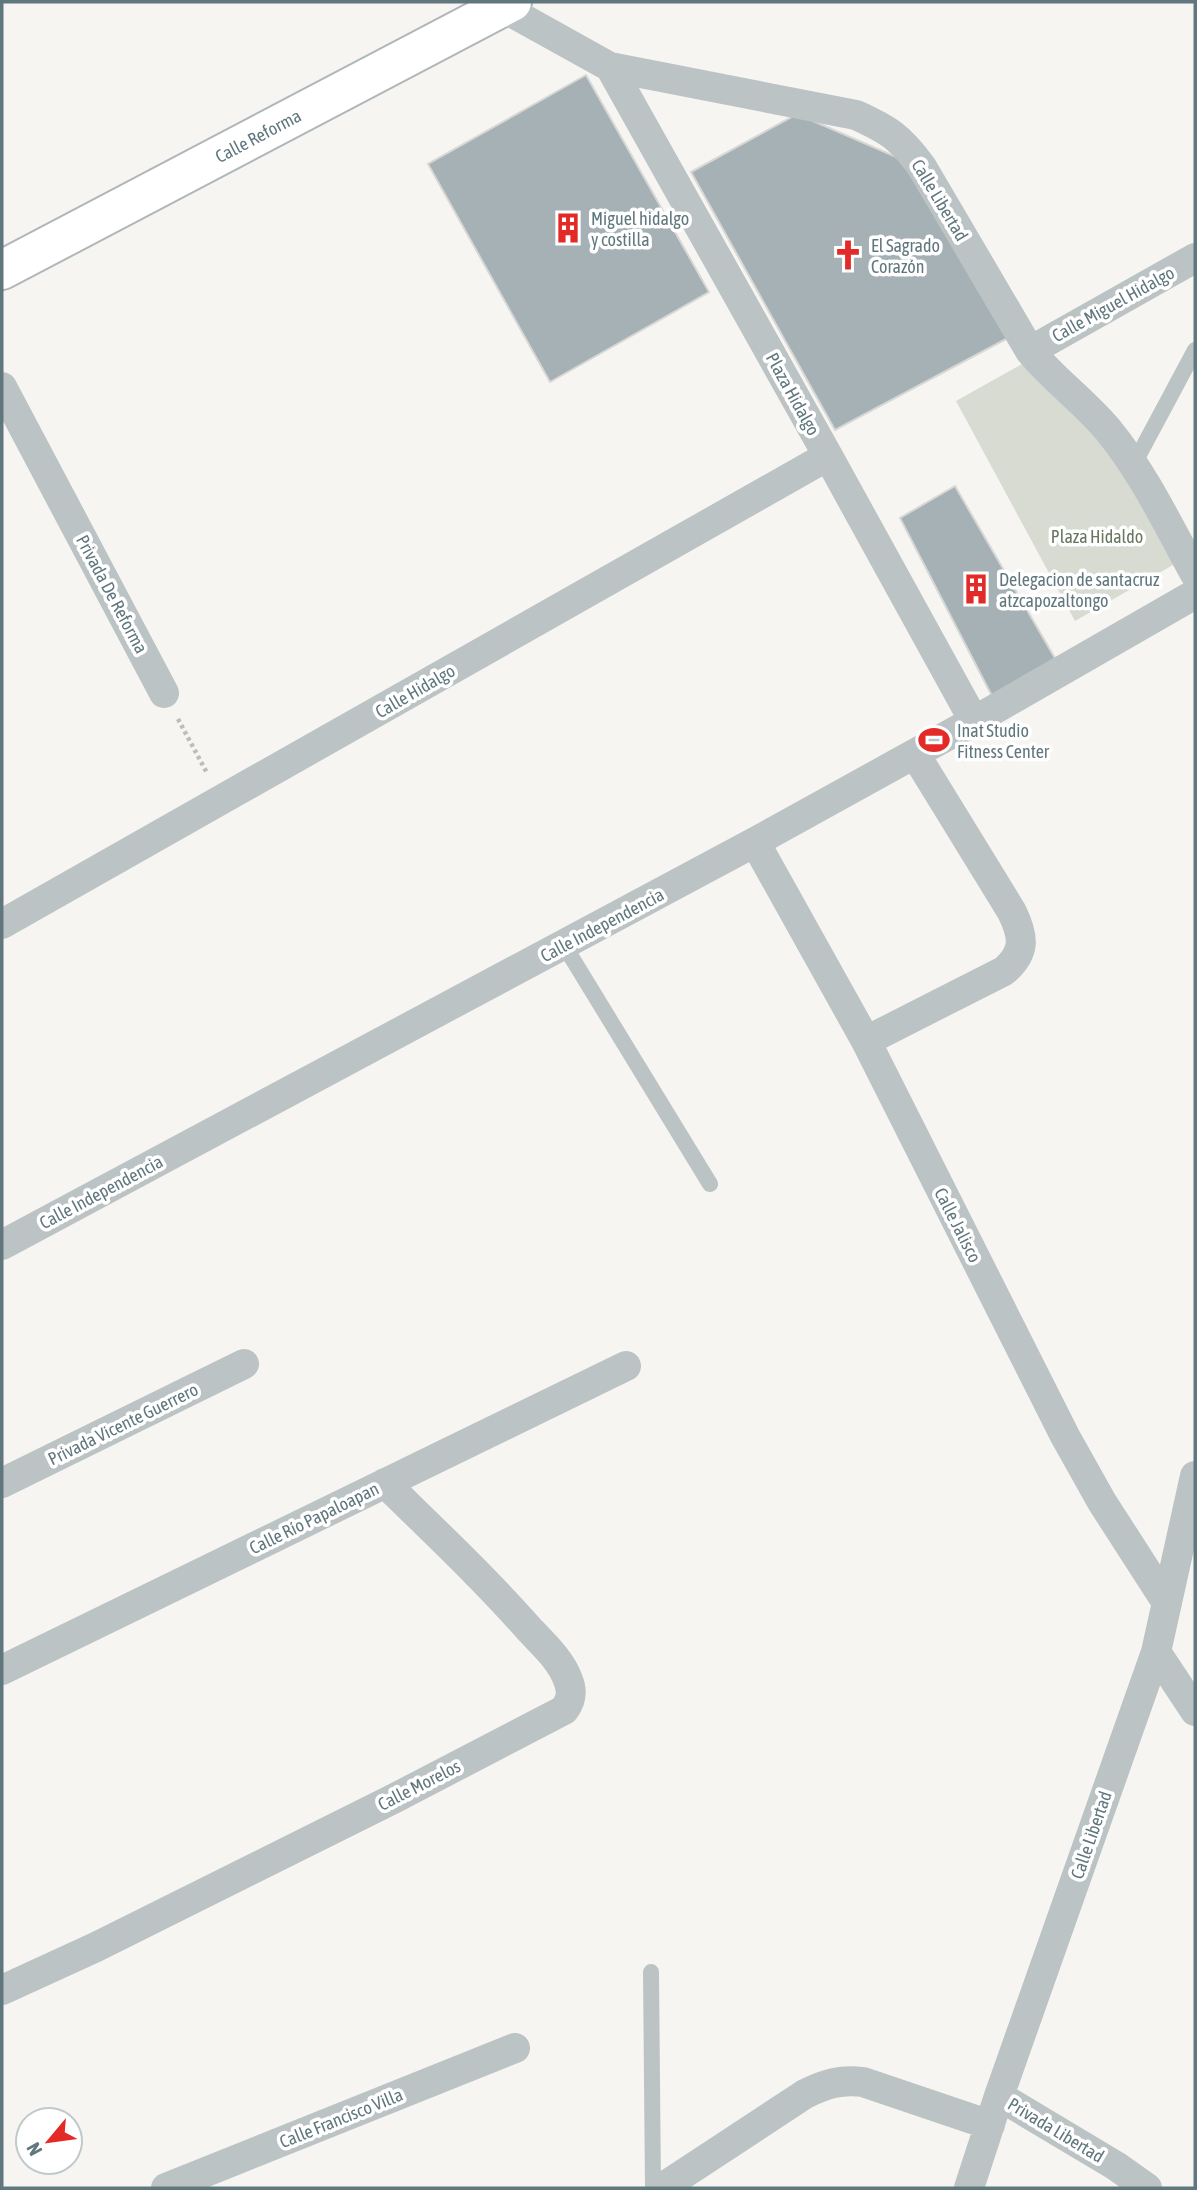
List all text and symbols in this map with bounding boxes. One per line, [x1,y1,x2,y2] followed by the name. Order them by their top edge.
[211,104,304,167] street label: Calle Reforma
[907,155,973,245] street label: Calle Libertad
[591,208,689,250] place label: Miguel hidalgo y costilla
[551,211,585,245] building icon: Miguel hidalgo y costilla
[871,235,940,277] place label: El Sagrado Corazón
[831,238,865,272] church icon: El Sagrado Corazón
[1048,262,1178,346] street label: Calle Miguel Hidalgo
[762,349,824,439] street label: Plaza Hidalgo
[1051,526,1143,547] park label: Plaza Hidaldo
[72,531,152,657] street label: Privada De Reforma
[999,569,1160,611] place label: Delegacion de santacruz atzcapozaltongo
[959,572,993,606] building icon: Delegacion de santacruz atzcapozaltongo
[372,660,458,722] street label: Calle Hidalgo
[957,720,1050,762] place label: Inat Studio Fitness Center
[917,723,951,757] sports icon: Inat Studio Fitness Center
[537,884,667,966] street label: Calle Independencia
[36,1151,166,1233] street label: Calle Independencia
[930,1184,986,1266] street label: Calle Jalisco
[45,1379,201,1469] street label: Privada Vicente Guerrero
[246,1478,382,1558] street label: Calle Río Papaloapan
[374,1755,464,1815] street label: Calle Morelos
[1066,1788,1116,1882] street label: Calle Libertad
[276,2084,406,2152] street label: Calle Francisco Villa
[1004,2093,1108,2167] street label: Privada Libertad
[14,2106,84,2176] north arrow
[22,2139,46,2159] text: N

